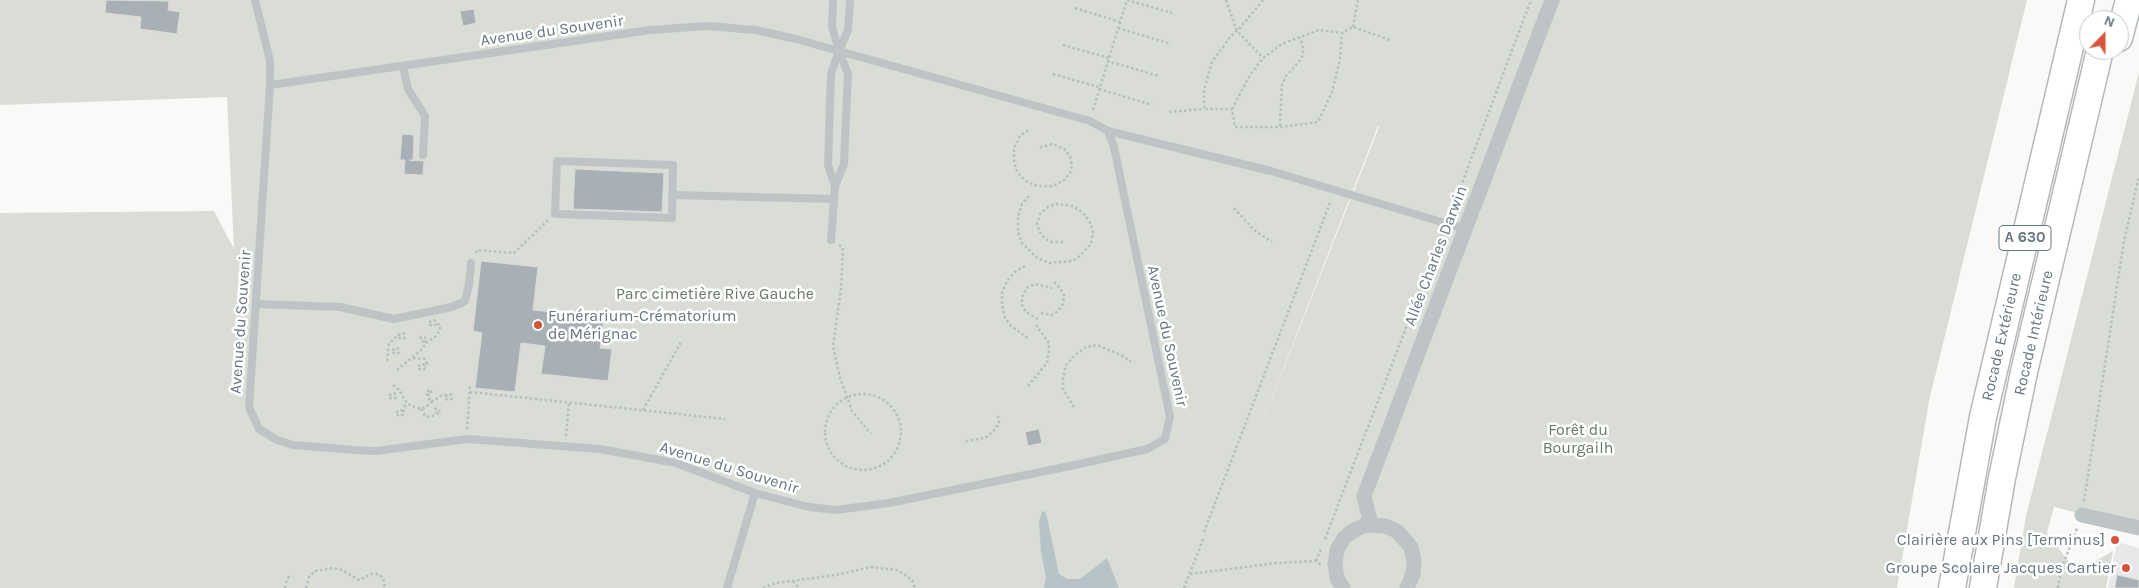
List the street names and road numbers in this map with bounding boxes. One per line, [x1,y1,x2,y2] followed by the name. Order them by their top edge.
[479,11,625,51] street label: Avenue du Souvenir
[1400,183,1472,329] street label: Allée Charles Darwin
[1999,226,2051,250] road number: A 630
[226,250,256,394] street label: Avenue du Souvenir
[1143,264,1191,408] street label: Avenue du Souvenir
[2010,269,2058,397] street label: Rocade Intérieure
[1978,271,2026,403] street label: Rocade Extérieure
[657,438,801,498] street label: Avenue du Souvenir

